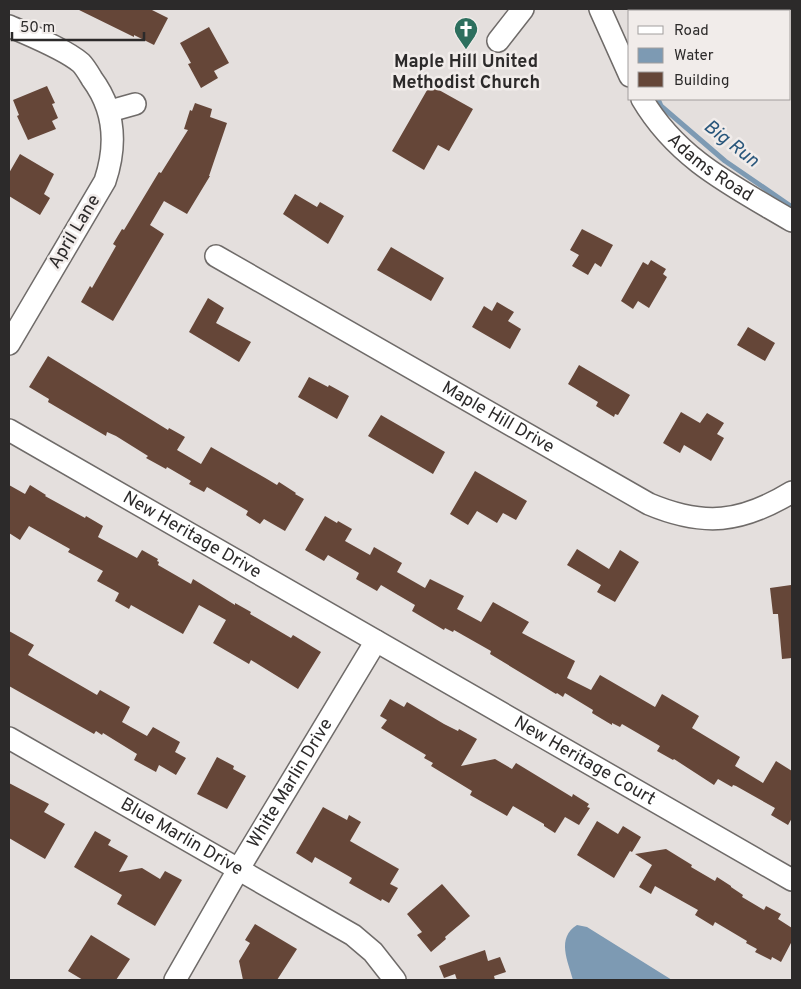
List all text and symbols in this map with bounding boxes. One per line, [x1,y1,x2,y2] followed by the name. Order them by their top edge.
[12,10,145,42] scale bar
[628,10,791,100] legend
[453,16,479,50] church icon: Maple Hill United Methodist Church
[20,19,55,38] text: 50 m
[674,22,709,41] text: Road
[674,47,714,66] text: Water
[392,51,540,95] place label: Maple Hill United Methodist Church
[674,72,729,91] text: Building
[698,115,764,173] water label: Big Run
[662,129,757,207] street label: Adams Road
[44,191,106,273] street label: April Lane
[438,376,558,459] street label: Maple Hill Drive
[118,486,265,584] street label: New Heritage Drive
[510,711,660,811] street label: New Heritage Court
[242,714,338,852] street label: White Marlin Drive
[116,793,247,881] street label: Blue Marlin Drive

